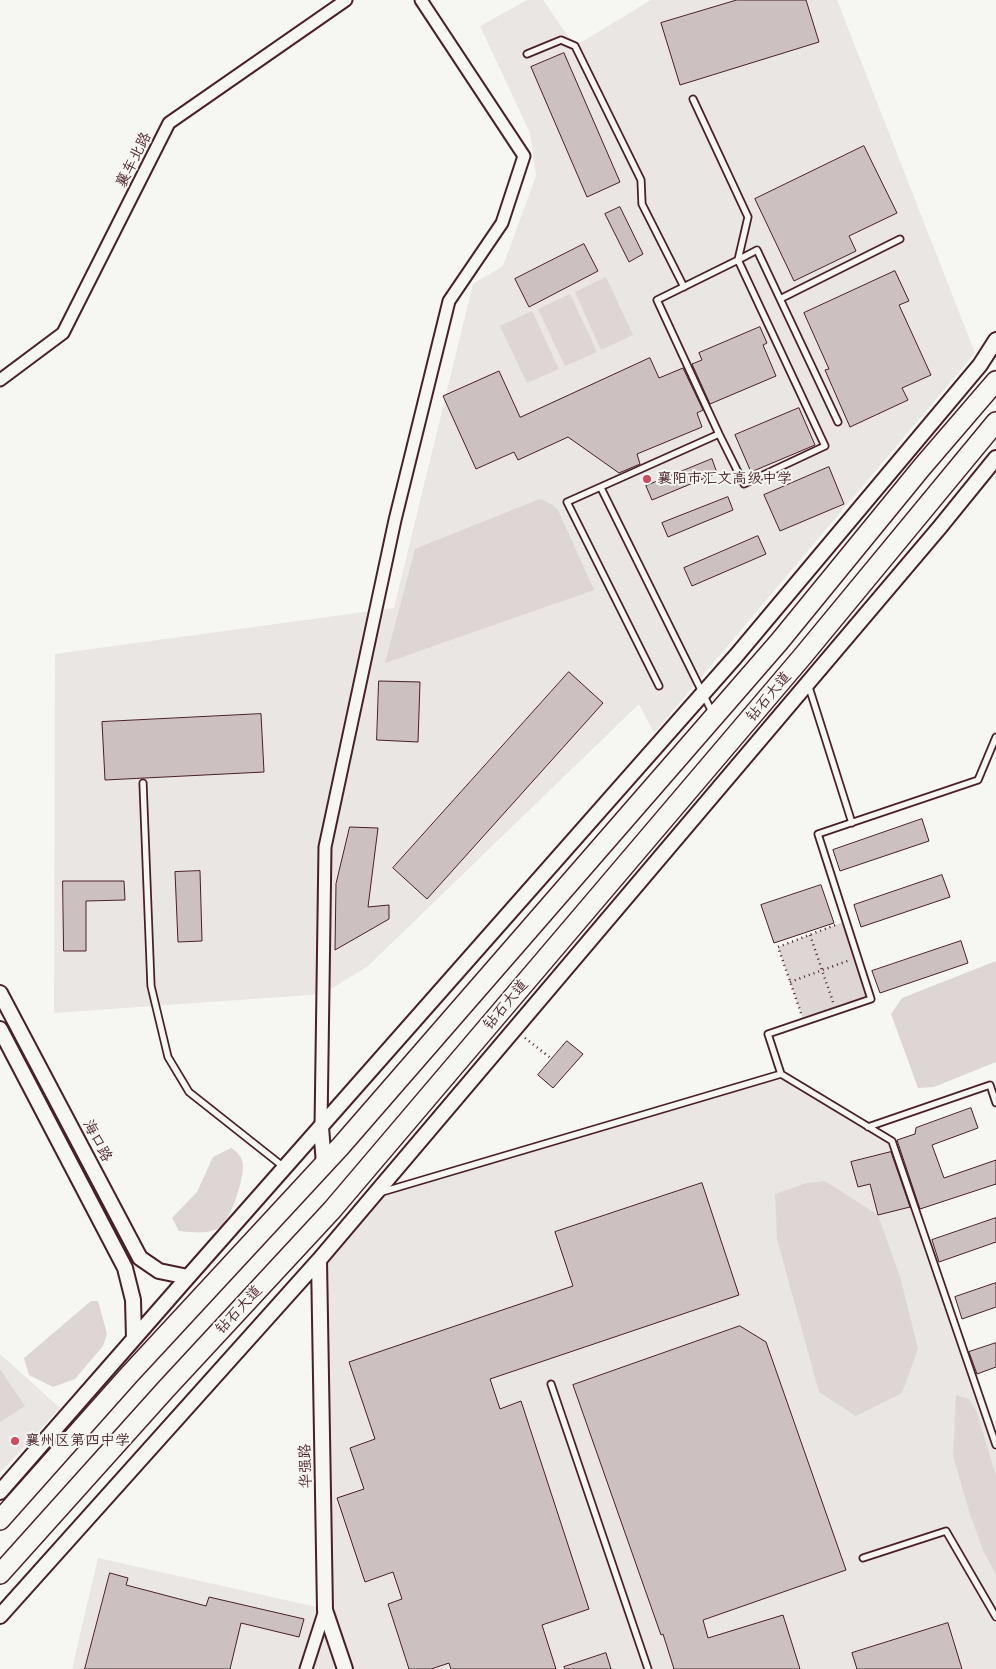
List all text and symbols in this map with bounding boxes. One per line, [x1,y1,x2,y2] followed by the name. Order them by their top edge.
[112,129,156,191] street label: 襄车北路
[657,470,792,488] place label: 襄阳市汇文高级中学
[641,473,653,485] marker: 襄阳市汇文高级中学
[743,668,795,726] street label: 钻石大道
[480,976,532,1034] street label: 钻石大道
[78,1117,116,1165] street label: 海口路
[212,1282,266,1338] street label: 钻石大道
[25,1432,130,1450] place label: 襄州区第四中学
[9,1435,21,1447] marker: 襄州区第四中学
[297,1443,315,1489] street label: 华强路

